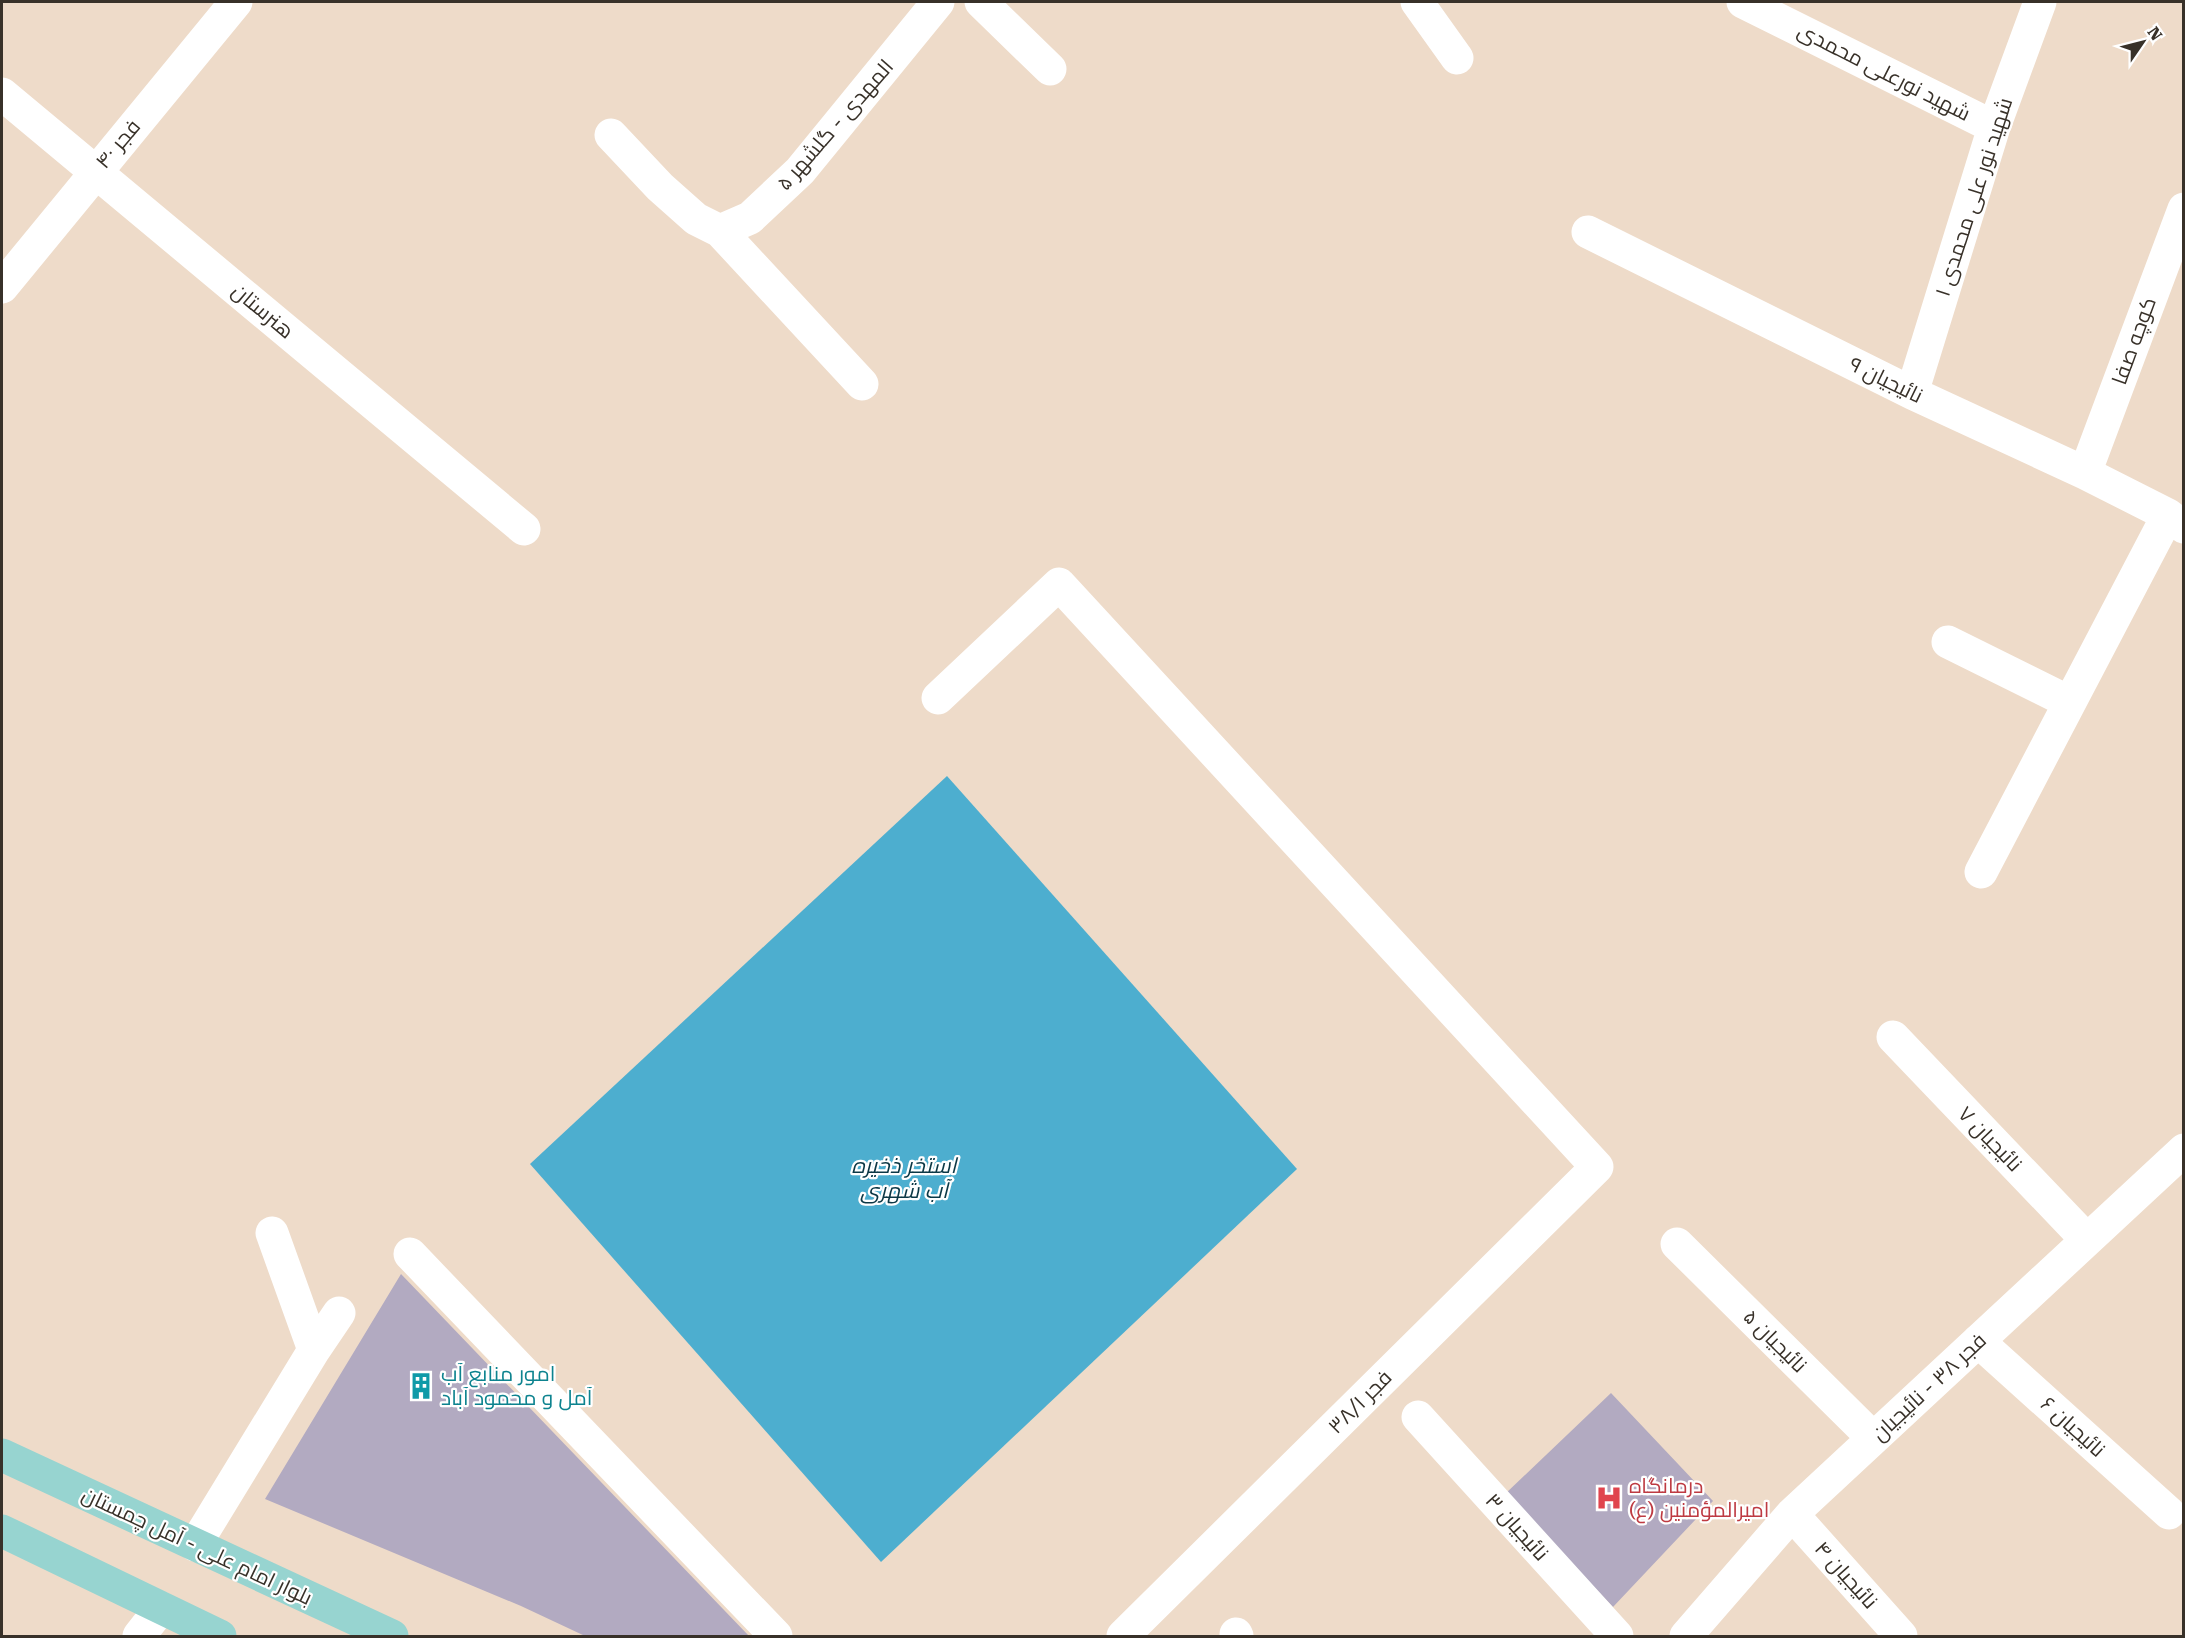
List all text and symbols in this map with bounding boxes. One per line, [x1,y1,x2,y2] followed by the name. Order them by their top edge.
[2113,12,2173,72] north arrow
[1793,18,1974,127] street label: شهید نورعلی محمدی
[2144,23,2166,44] text: N
[772,55,899,196] street label: المهدی - گلشهر ۵
[1931,95,2018,300] street label: شهید نور علی محمدی ۱
[91,115,145,173] street label: فجر ۴۰
[227,278,299,344] street label: هنرستان
[2107,294,2163,389] street label: کوچه صفا
[1845,352,1927,409] street label: نائیجیان ۹
[1953,1102,2027,1177] street label: نائیجیان ۷
[852,1153,958,1204] water label: استخر ذخیره آب شهری
[1738,1304,1812,1378] street label: نائیجیان ۵
[1867,1328,1992,1447] street label: فجر ۳۸ - نائیجیان
[441,1362,593,1411] place label: امور منابع آب آمل و محمود آباد
[1323,1365,1397,1439] street label: فجر ۳۸/۱
[406,1371,436,1401] building icon: امور منابع آب آمل و محمود آباد
[2035,1392,2110,1463] street label: نائیجیان ۶
[1629,1474,1770,1524] place label: درمانگاه امیرالمؤمنین (ع)
[77,1482,316,1612] street label: بلوار امام علی - آمل چمستان
[1594,1483,1624,1513] hospital icon: درمانگاه امیرالمؤمنین (ع)
[1480,1488,1553,1566] street label: نائیجیان ۳
[1809,1537,1882,1614] street label: نائیجیان ۴

